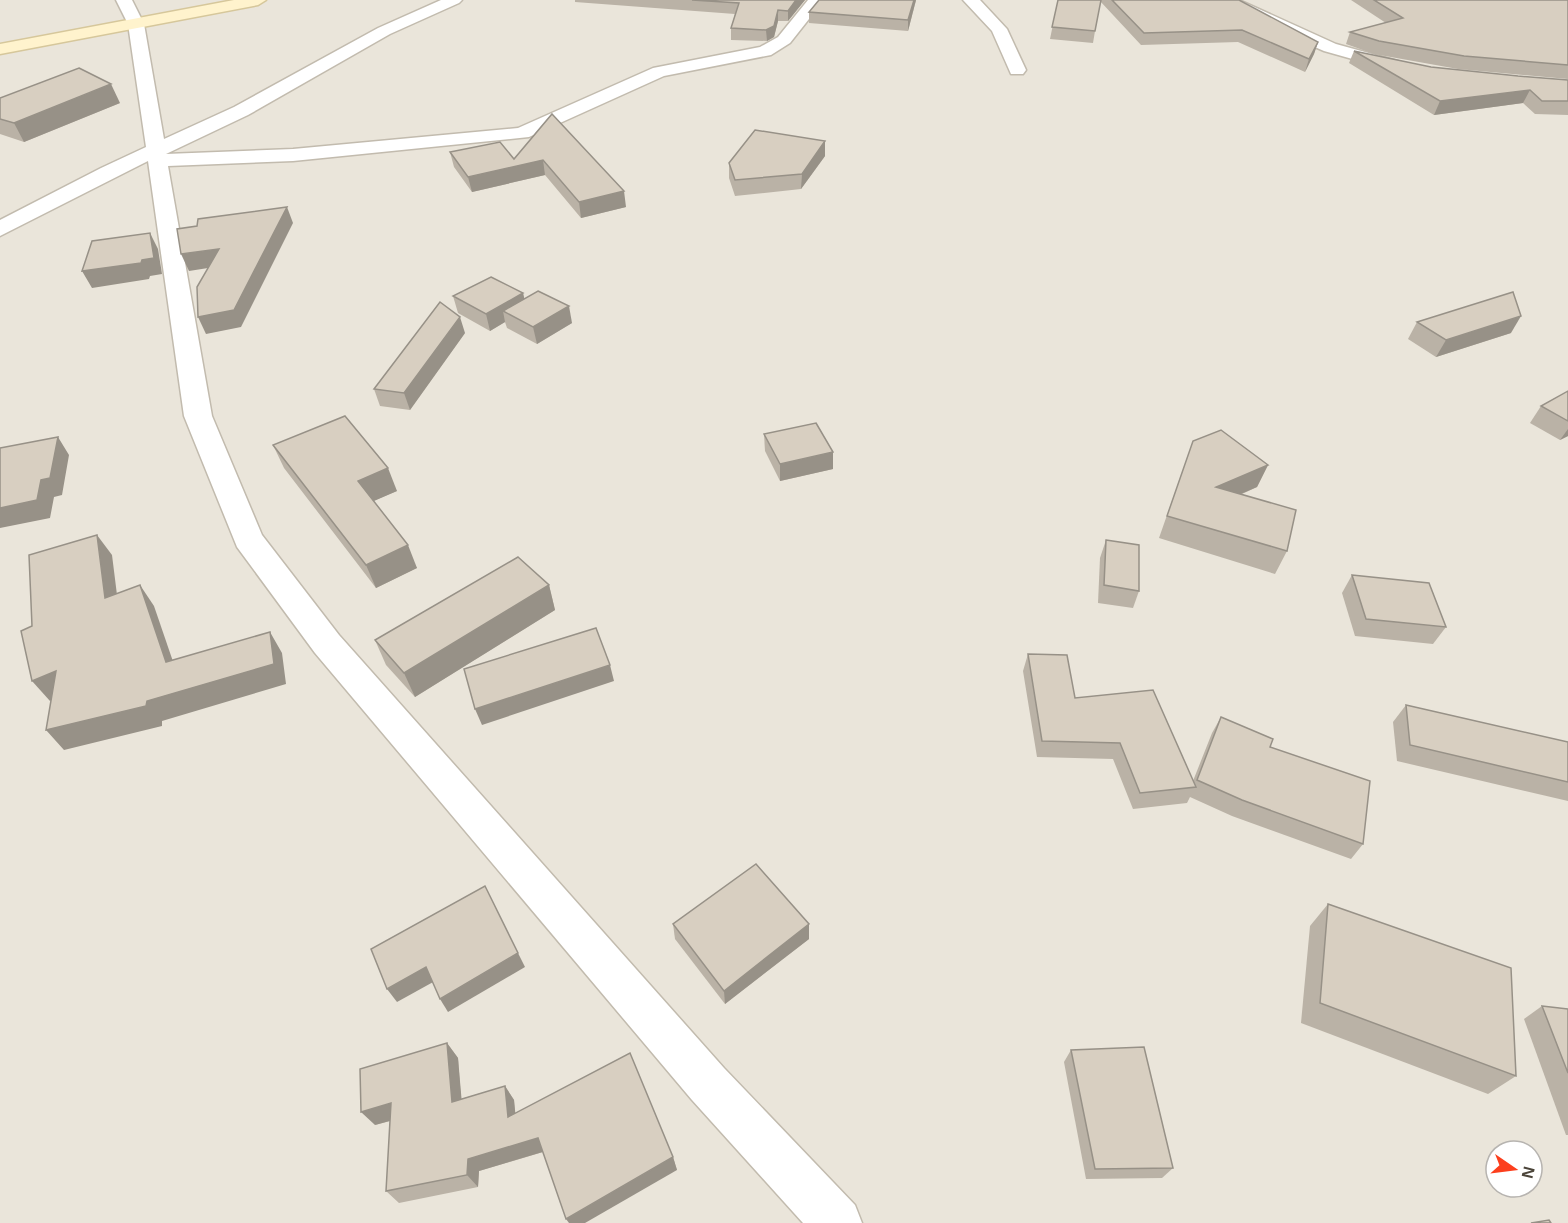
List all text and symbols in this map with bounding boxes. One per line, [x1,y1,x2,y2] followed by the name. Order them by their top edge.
[1484,1139,1544,1199] north arrow
[1518,1165,1538,1180] text: N

